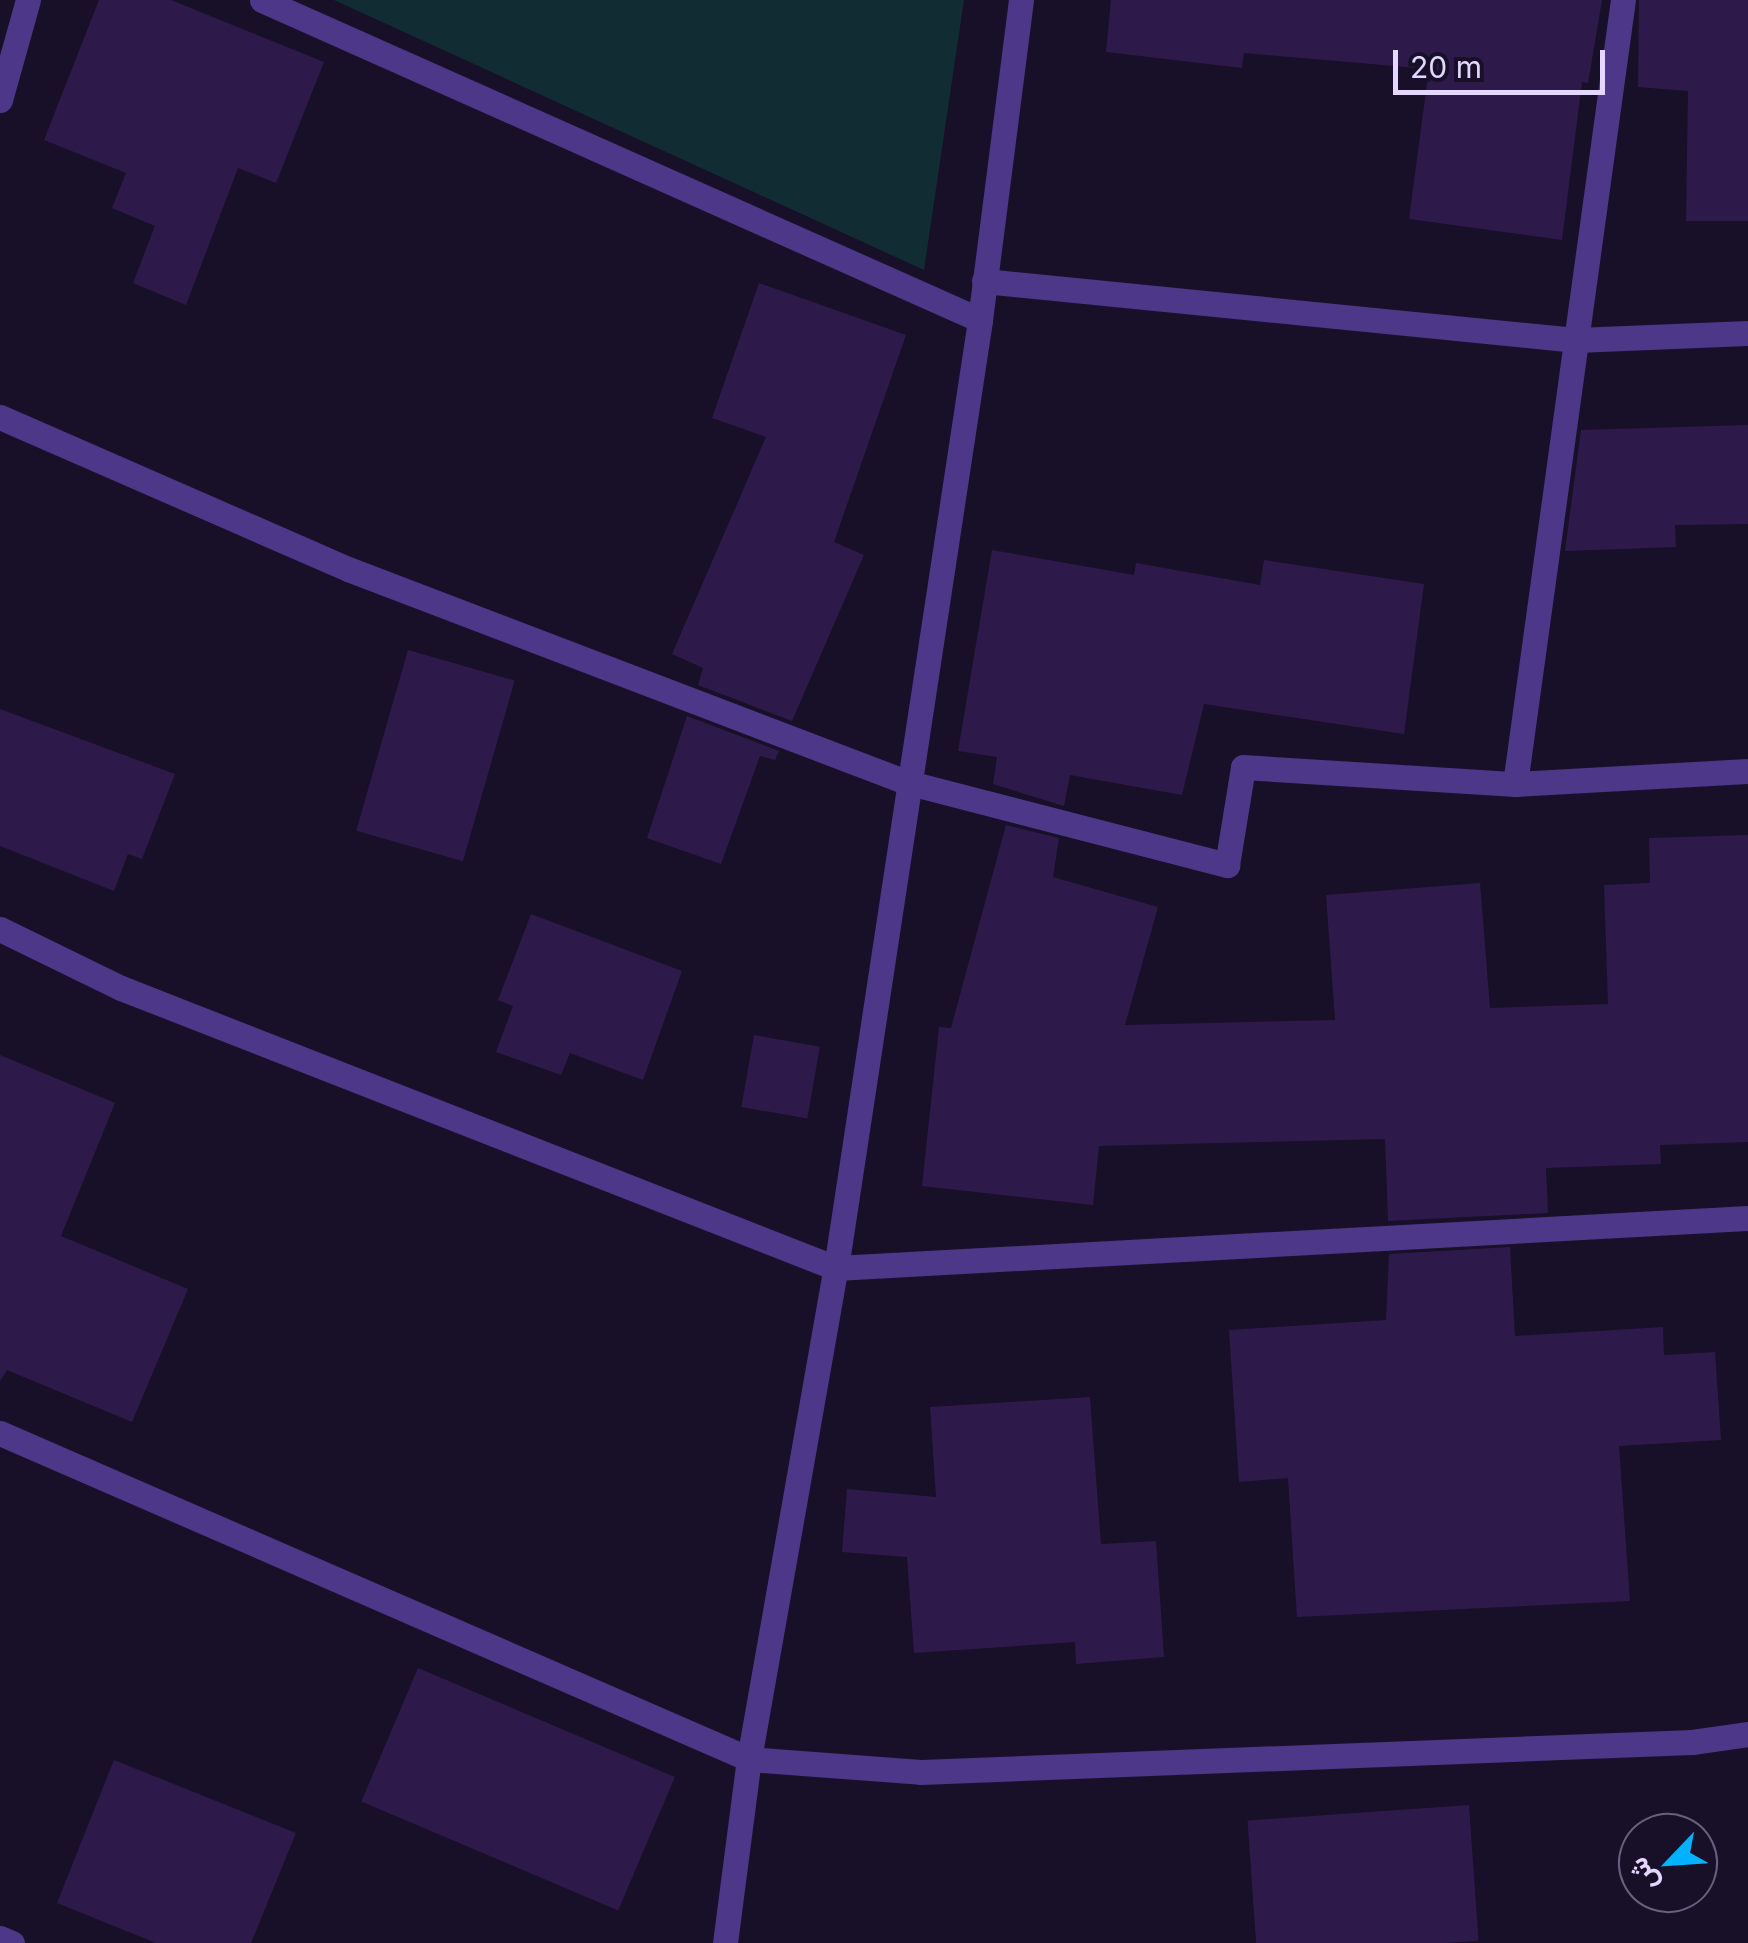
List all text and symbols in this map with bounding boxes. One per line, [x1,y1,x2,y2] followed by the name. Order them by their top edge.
[1398,30,1610,92] scale bar
[1410,49,1482,85] text: 20 m
[1618,1813,1718,1913] north arrow
[1620,1852,1665,1897] text: ش

